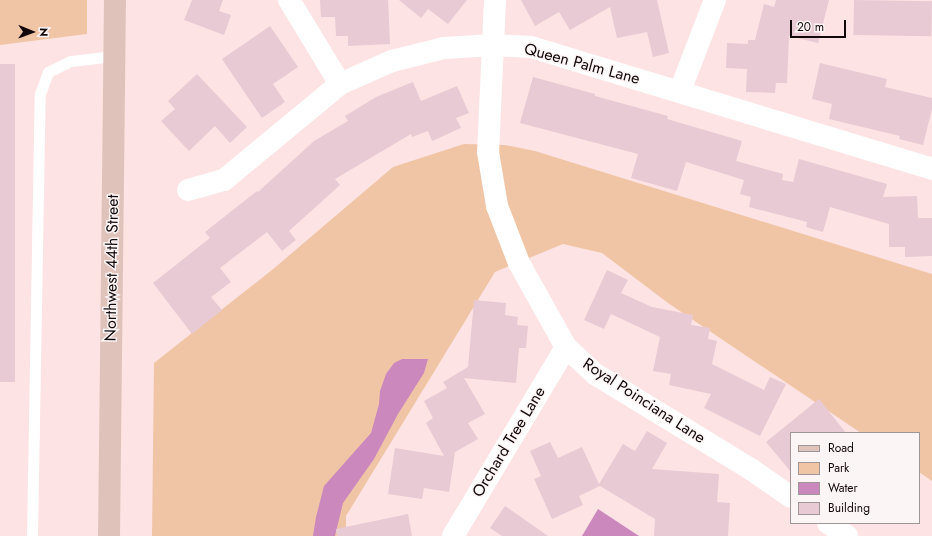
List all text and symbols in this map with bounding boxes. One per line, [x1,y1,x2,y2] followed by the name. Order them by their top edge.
[12,12,52,52] north arrow
[792,12,848,38] scale bar
[797,18,824,36] text: 20 m
[36,28,52,37] text: N
[522,39,642,89] street label: Queen Palm Lane
[101,195,123,341] street label: Northwest 44th Street
[579,354,709,448] street label: Royal Poinciana Lane
[469,383,549,501] street label: Orchard Tree Lane
[790,432,920,524] legend
[828,439,854,457] text: Road
[828,459,849,477] text: Park
[828,479,858,497] text: Water
[828,499,870,517] text: Building

